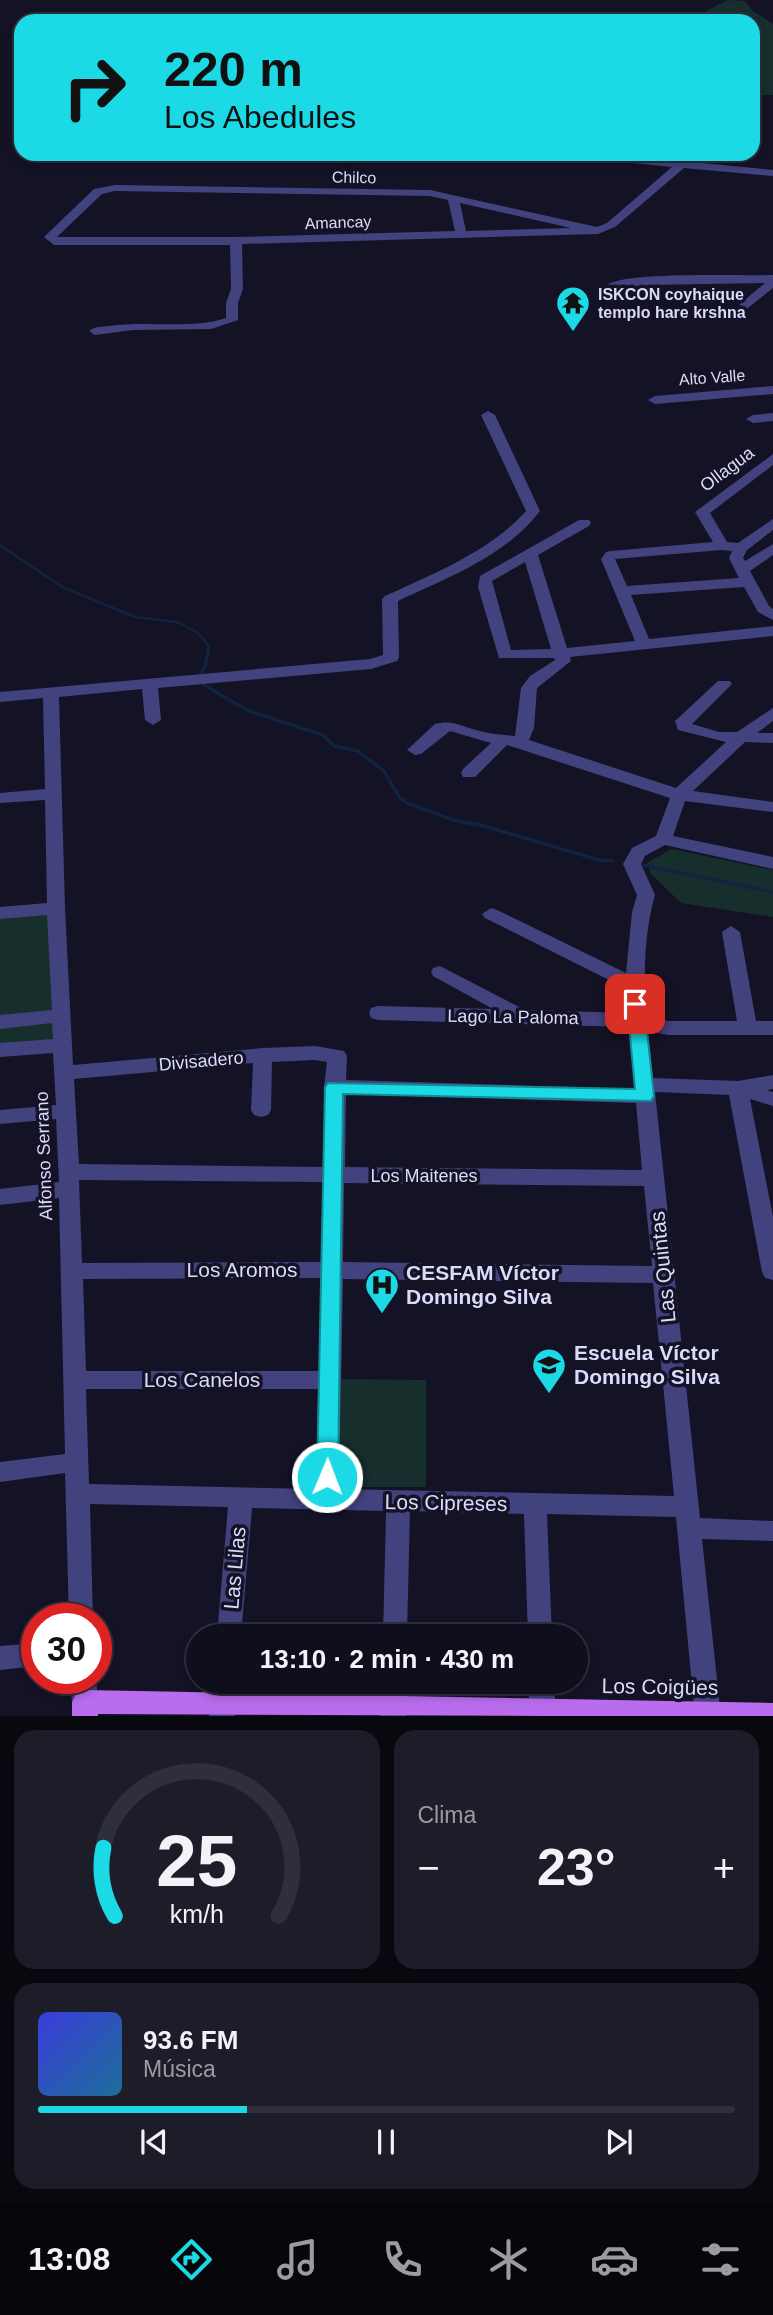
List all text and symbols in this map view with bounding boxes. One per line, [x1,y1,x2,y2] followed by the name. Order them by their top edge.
[49,42,140,133] icon: right
[164,42,303,96] text: 220 m
[164,99,356,135] text: Los Abedules
[332,169,376,186] street label: Chilco
[304,213,372,232] street label: Amancay
[554,284,592,333] temple icon: ISKCON coyhaique templo hare krshna
[598,286,746,321] place label: ISKCON coyhaique templo hare krshna
[678,367,746,388] street label: Alto Valle
[696,442,759,496] street label: Ollagua
[605,974,665,1034] pin
[616,985,654,1023] icon: arrive
[447,1006,580,1028] street label: Lago La Paloma
[158,1047,244,1075] street label: Divisadero
[32,1091,56,1221] street label: Alfonso Serrano
[370,1166,478,1186] street label: Los Maitenes
[645,1210,680,1324] street label: Las Quintas
[187,1258,297,1281] street label: Los Aromos
[406,1261,559,1308] place label: CESFAM Víctor Domingo Silva
[363,1266,401,1315] hospital icon: CESFAM Víctor Domingo Silva
[574,1341,720,1388] place label: Escuela Víctor Domingo Silva
[530,1346,568,1395] school or university icon: Escuela Víctor Domingo Silva
[144,1368,260,1391] street label: Los Canelos
[290,1440,364,1514] position arrow
[385,1490,507,1515] street label: Los Cipreses
[219,1526,250,1610] street label: Las Lilas
[21,1603,112,1694] speed limit sign: 30
[260,1644,514,1674] text: 13:10 · 2 min · 430 m
[601,1674,719,1699] street label: Los Coigües
[418,1802,476,1828] text: Clima
[156,1820,237,1901] text: 25
[537,1838,616,1896] text: 23°
[418,1847,440,1889] text: −
[713,1847,735,1889] text: +
[170,1899,224,1927] text: km/h
[143,2025,238,2055] text: 93.6 FM
[143,2056,216,2082] text: Música
[135,2123,173,2161] icon: previous
[367,2123,405,2161] icon: pause
[600,2123,638,2161] icon: next
[167,2235,216,2284] icon: directions
[273,2235,322,2284] icon: music
[378,2235,427,2284] icon: phone
[484,2235,533,2284] icon: climate
[590,2235,639,2284] icon: car
[696,2235,745,2284] icon: filters
[28,2241,110,2277] text: 13:08

